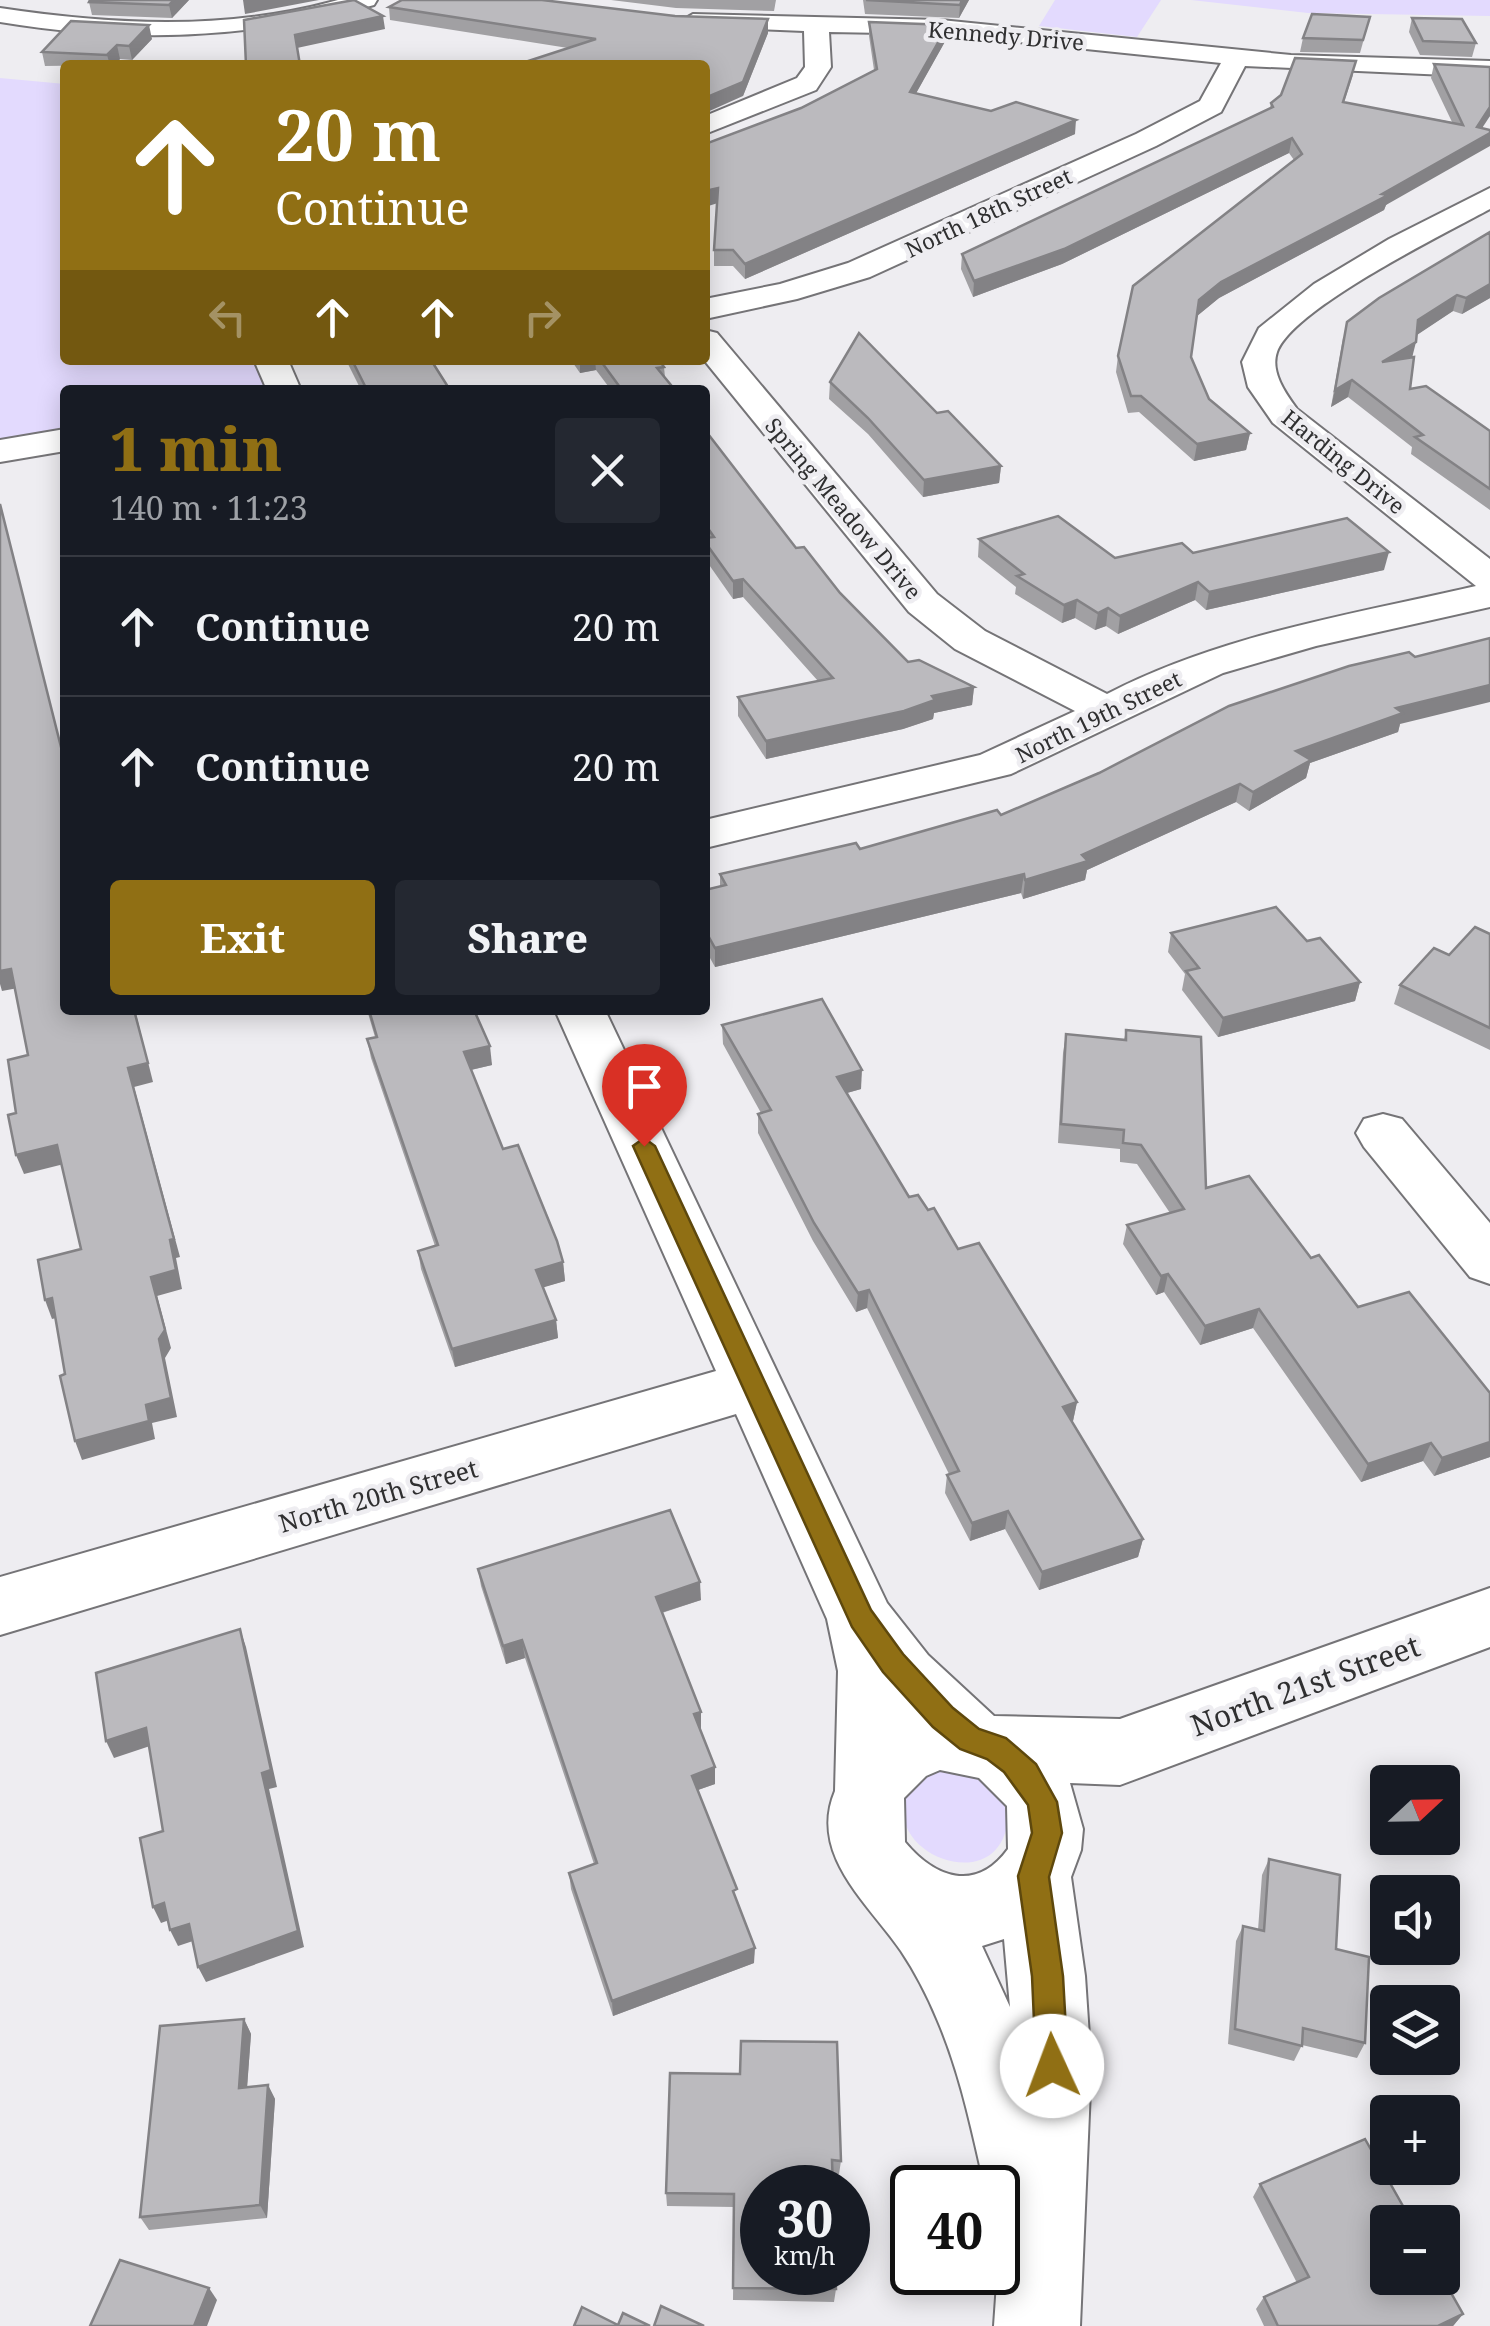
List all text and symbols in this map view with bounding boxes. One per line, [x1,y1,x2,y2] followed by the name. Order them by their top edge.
[927,13,1085,57] street label: Kennedy Drive
[275,86,441,182] text: 20 m
[110,100,240,230] icon: ahead
[900,160,1076,264] street label: North 18th Street
[275,177,470,238] text: Continue
[200,290,255,345] icon: left
[305,290,360,345] icon: ahead
[410,290,465,345] icon: ahead
[515,290,570,345] icon: right
[1276,402,1412,520] street label: Harding Drive
[110,407,282,489] text: 1 min
[759,411,929,605] street label: Spring Meadow Drive
[555,418,660,523] button: close
[110,486,308,529] text: 140 m · 11:23
[110,599,165,654] icon: ahead
[195,600,370,652] text: Continue
[572,600,660,652] text: 20 m
[1010,663,1186,769] street label: North 19th Street
[110,739,165,794] icon: ahead
[195,740,370,792] text: Continue
[572,740,660,792] text: 20 m
[110,880,375,995] button: Exit
[395,880,660,995] button: Share
[602,1044,687,1147] pin
[617,1059,672,1114] icon: arrive
[275,1450,482,1540] street label: North 20th Street
[1185,1625,1425,1745] street label: North 21st Street
[1370,1765,1460,1855] north arrow
[1370,1765,1460,2295] map controls
[1370,1875,1460,1965] button: sound
[1370,1985,1460,2075] button: layers
[1000,2014,1104,2118] position arrow
[1370,2095,1460,2185] button: +
[890,2165,1020,2295] speed limit sign: 40
[777,2184,833,2252] text: 30
[1370,2205,1460,2295] button: −
[774,2238,836,2272] text: km/h

